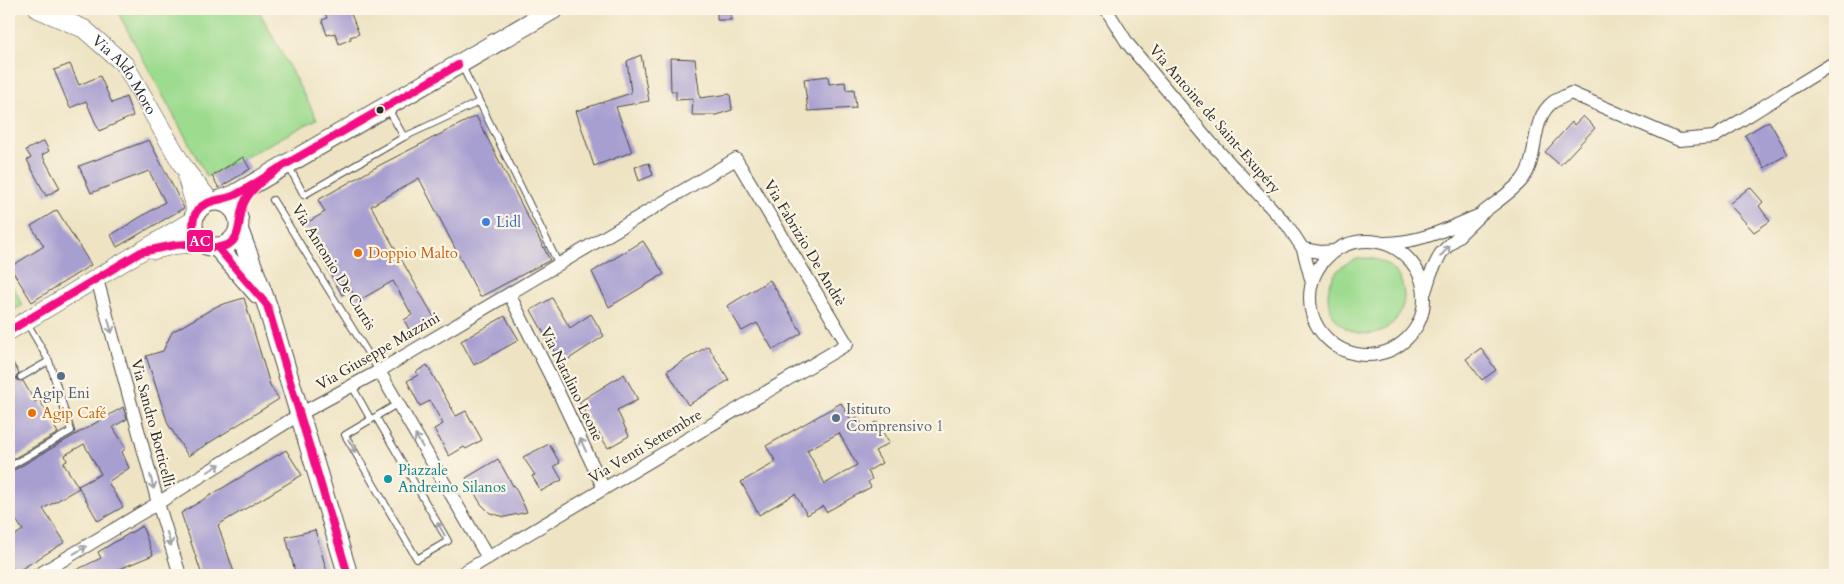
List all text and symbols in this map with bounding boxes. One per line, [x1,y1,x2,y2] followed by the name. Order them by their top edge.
[88,31,161,118] street label: Via Aldo Moro
[1145,40,1285,198] street label: Via Antoine de Saint-Exupéry
[375,105,385,115] unlabelled marker
[759,176,851,310] street label: Via Fabrizio De Andrè
[287,200,381,334] street label: Via Antonio De Curtis
[496,212,521,232] place label: Lidl
[480,216,492,228] marker: Lidl
[186,229,214,253] line badge: AC
[189,232,211,251] text: AC
[368,243,458,263] place label: Doppio Malto
[1439,245,1450,258] one-way arrow
[352,247,364,259] marker: Doppio Malto
[313,307,443,395] street label: Via Giuseppe Mazzini
[106,317,115,333] one-way arrow
[536,324,608,444] street label: Via Natalino Leone
[126,357,180,489] street label: Via Sandro Botticelli
[55,370,67,382] marker: Agip Eni
[32,383,90,403] place label: Agip Eni
[846,399,944,436] place label: Istituto Comprensivo 1
[42,403,107,423] place label: Agip Café
[585,404,705,488] street label: Via Venti Settembre
[26,407,38,419] marker: Agip Café
[830,412,842,424] marker: Istituto Comprensivo 1
[413,434,423,448] one-way arrow
[347,438,357,452] one-way arrow
[578,438,587,453] one-way arrow
[398,460,506,497] place label: Piazzale Andreino Silanos
[207,463,221,473] one-way arrow
[382,473,394,485] marker: Piazzale Andreino Silanos
[148,474,158,490] one-way arrow
[436,523,446,537] one-way arrow
[165,531,175,547] one-way arrow
[72,545,86,555] one-way arrow

